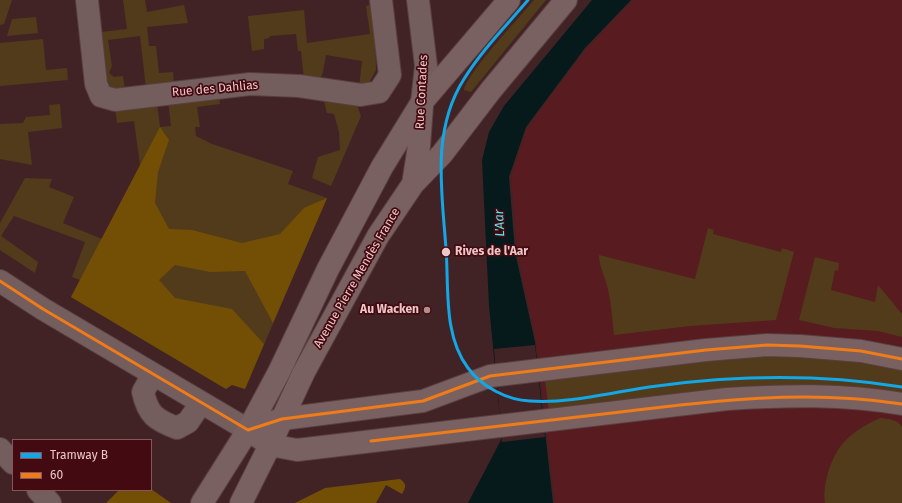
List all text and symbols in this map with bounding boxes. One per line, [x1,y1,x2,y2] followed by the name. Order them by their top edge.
[413,54,431,130] street label: Rue Contades
[171,78,259,100] street label: Rue des Dahlias
[311,205,403,351] street label: Avenue Pierre Mendès France
[491,209,509,237] water label: L'Aar
[455,245,528,259] place label: Rives de l'Aar
[440,246,452,258] marker: Rives de l'Aar
[360,303,419,317] place label: Au Wacken
[422,305,432,315] marker: Au Wacken
[12,439,152,491] legend
[50,448,108,462] text: Tramway B
[50,468,63,482] text: 60

